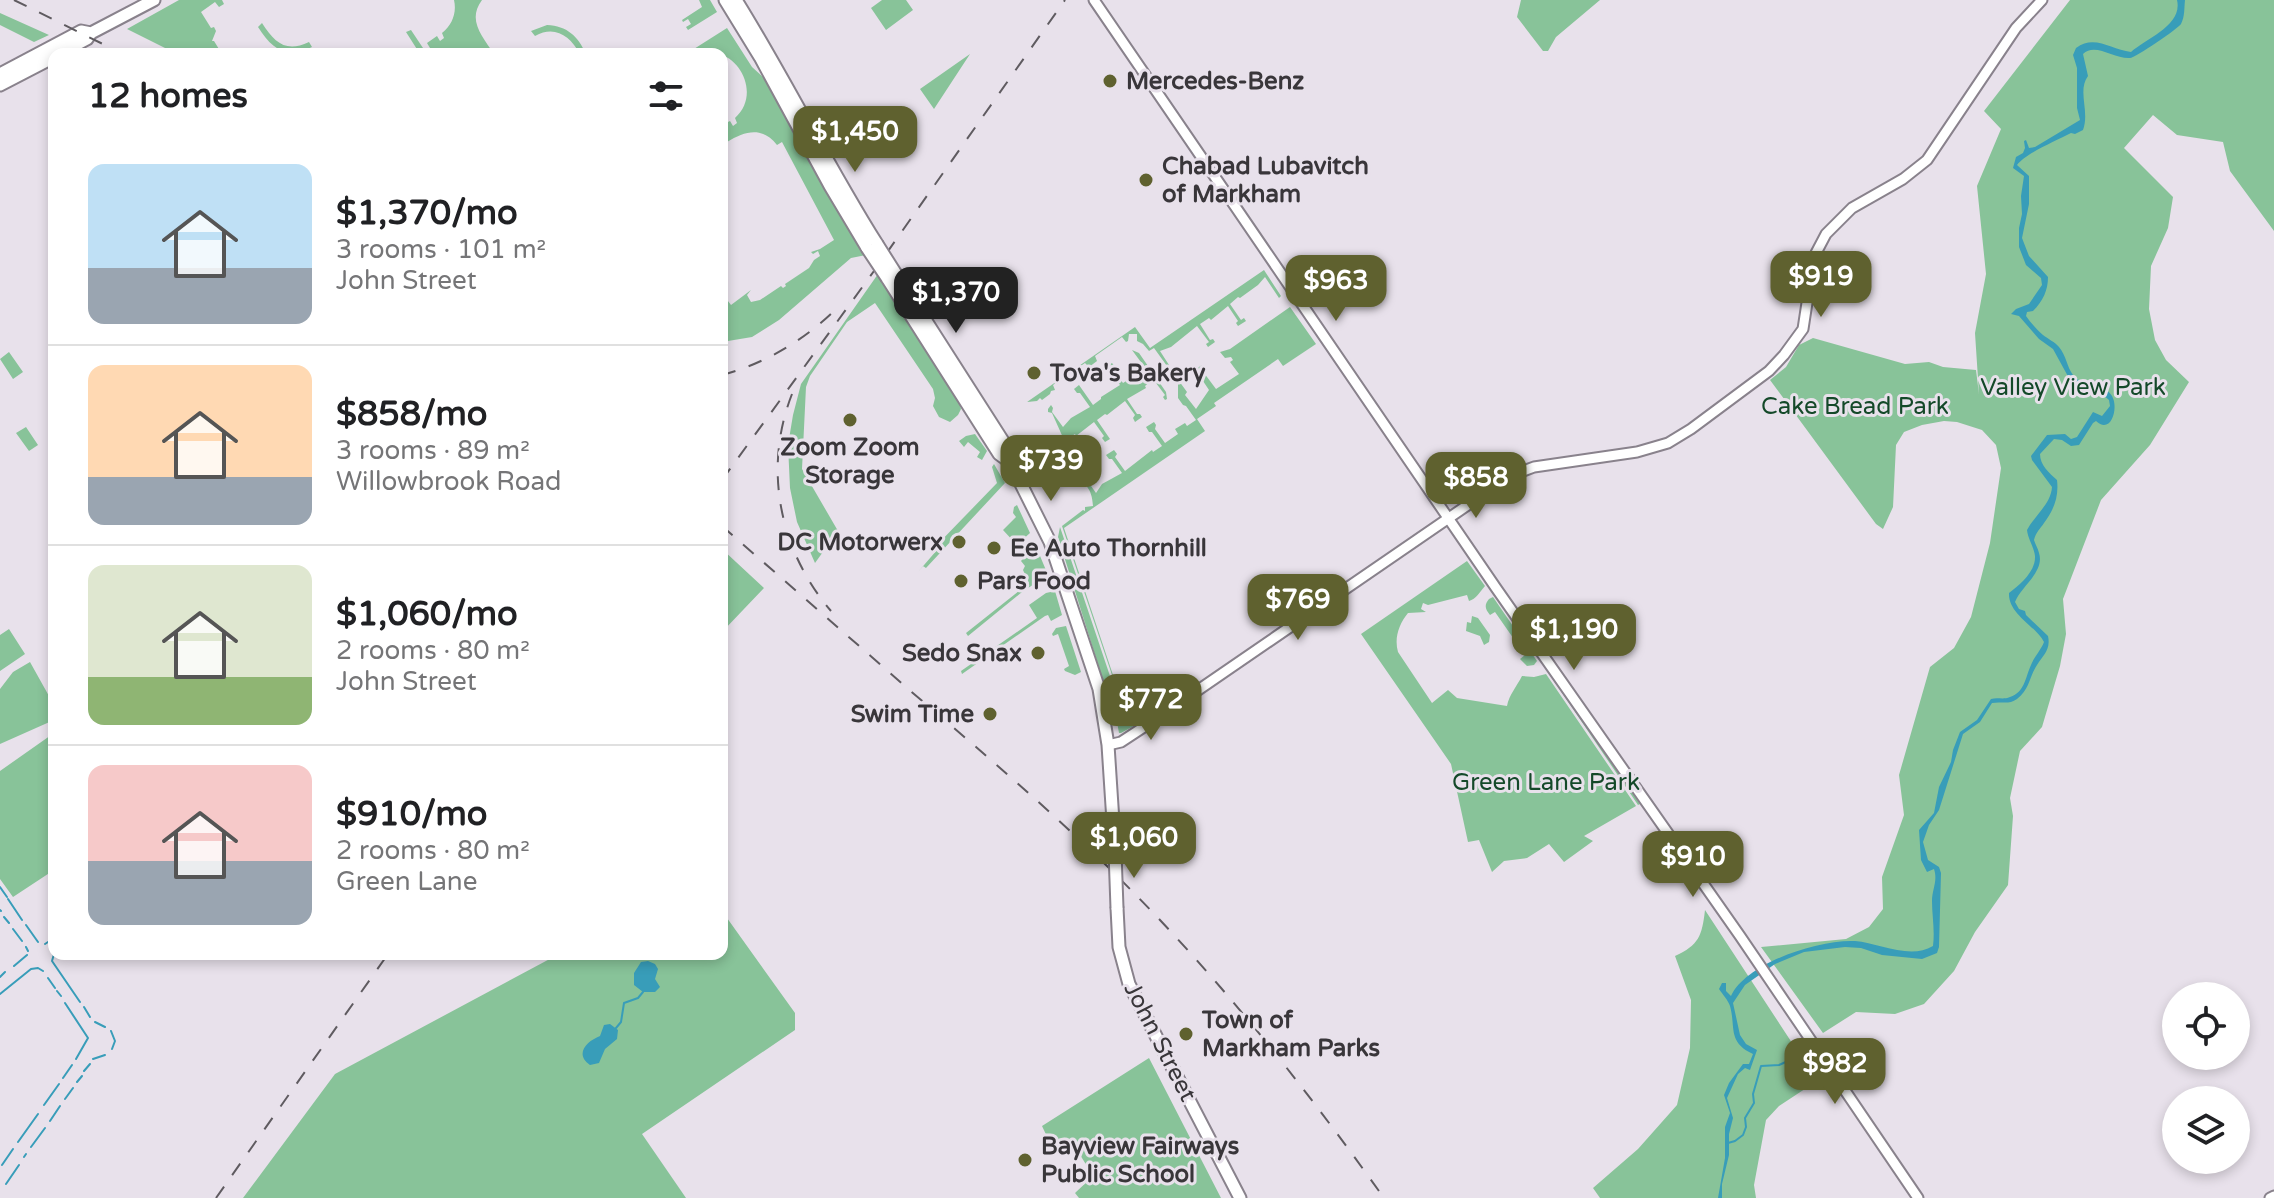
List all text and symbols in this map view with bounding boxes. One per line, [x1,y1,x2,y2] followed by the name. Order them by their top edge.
[1126,67,1304,96] place label: Mercedes-Benz
[1101,72,1119,90] marker: Mercedes-Benz
[644,74,688,118] icon: filters
[88,76,248,117] text: 12 homes
[790,106,920,174] pin: $1,450
[811,116,899,147] text: $1,450
[1162,152,1369,209] place label: Chabad Lubavitch of Markham
[1137,171,1155,189] marker: Chabad Lubavitch of Markham
[336,193,518,234] text: $1,370/mo
[152,196,248,292] icon: home
[336,234,546,265] text: 3 rooms · 101 m²
[1774,251,1868,319] pin: $919
[1289,255,1383,323] pin: $963
[1788,261,1854,292] text: $919
[336,265,477,296] text: John Street
[1303,265,1369,296] text: $963
[891,267,1021,335] pin: $1,370
[912,277,1000,308] text: $1,370
[1049,359,1205,388] place label: Tova's Bakery
[1025,364,1043,382] marker: Tova's Bakery
[1980,373,2166,402] park label: Valley View Park
[1761,392,1949,421] park label: Cake Bread Park
[336,394,487,435] text: $858/mo
[152,397,248,493] icon: home
[841,411,859,429] marker: Zoom Zoom Storage
[780,433,920,490] place label: Zoom Zoom Storage
[336,435,530,466] text: 3 rooms · 89 m²
[1004,435,1098,503] pin: $739
[1018,445,1084,476] text: $739
[1429,452,1523,520] pin: $858
[1443,462,1509,493] text: $858
[336,466,562,497] text: Willowbrook Road
[777,528,943,557] place label: DC Motorwerx
[950,533,968,551] marker: DC Motorwerx
[1010,534,1207,563] place label: Ee Auto Thornhill
[985,539,1003,557] marker: Ee Auto Thornhill
[977,567,1091,596] place label: Pars Food
[952,572,970,590] marker: Pars Food
[1251,574,1345,642] pin: $769
[1265,584,1331,615] text: $769
[336,594,518,635] text: $1,060/mo
[152,597,248,693] icon: home
[1509,604,1639,672] pin: $1,190
[1530,614,1618,645] text: $1,190
[336,635,530,666] text: 2 rooms · 80 m²
[902,639,1022,668] place label: Sedo Snax
[1029,644,1047,662] marker: Sedo Snax
[336,666,477,697] text: John Street
[1104,674,1198,742] pin: $772
[1118,684,1184,715] text: $772
[851,700,974,729] place label: Swim Time
[981,705,999,723] marker: Swim Time
[1452,768,1640,797] park label: Green Lane Park
[336,794,487,835] text: $910/mo
[152,797,248,893] icon: home
[1069,812,1199,880] pin: $1,060
[1090,822,1178,853] text: $1,060
[1646,831,1740,899] pin: $910
[336,835,530,866] text: 2 rooms · 80 m²
[1660,841,1726,872] text: $910
[336,866,477,897] text: Green Lane
[1118,978,1202,1106] street label: John Street
[2162,982,2250,1174] map controls
[2162,982,2250,1070] button: locate
[1201,1006,1380,1063] place label: Town of Markham Parks
[1177,1025,1195,1043] marker: Town of Markham Parks
[1788,1038,1882,1106] pin: $982
[1802,1048,1868,1079] text: $982
[2162,1086,2250,1174] button: layers
[1041,1132,1239,1189] place label: Bayview Fairways Public School
[1016,1151,1034,1169] marker: Bayview Fairways Public School

